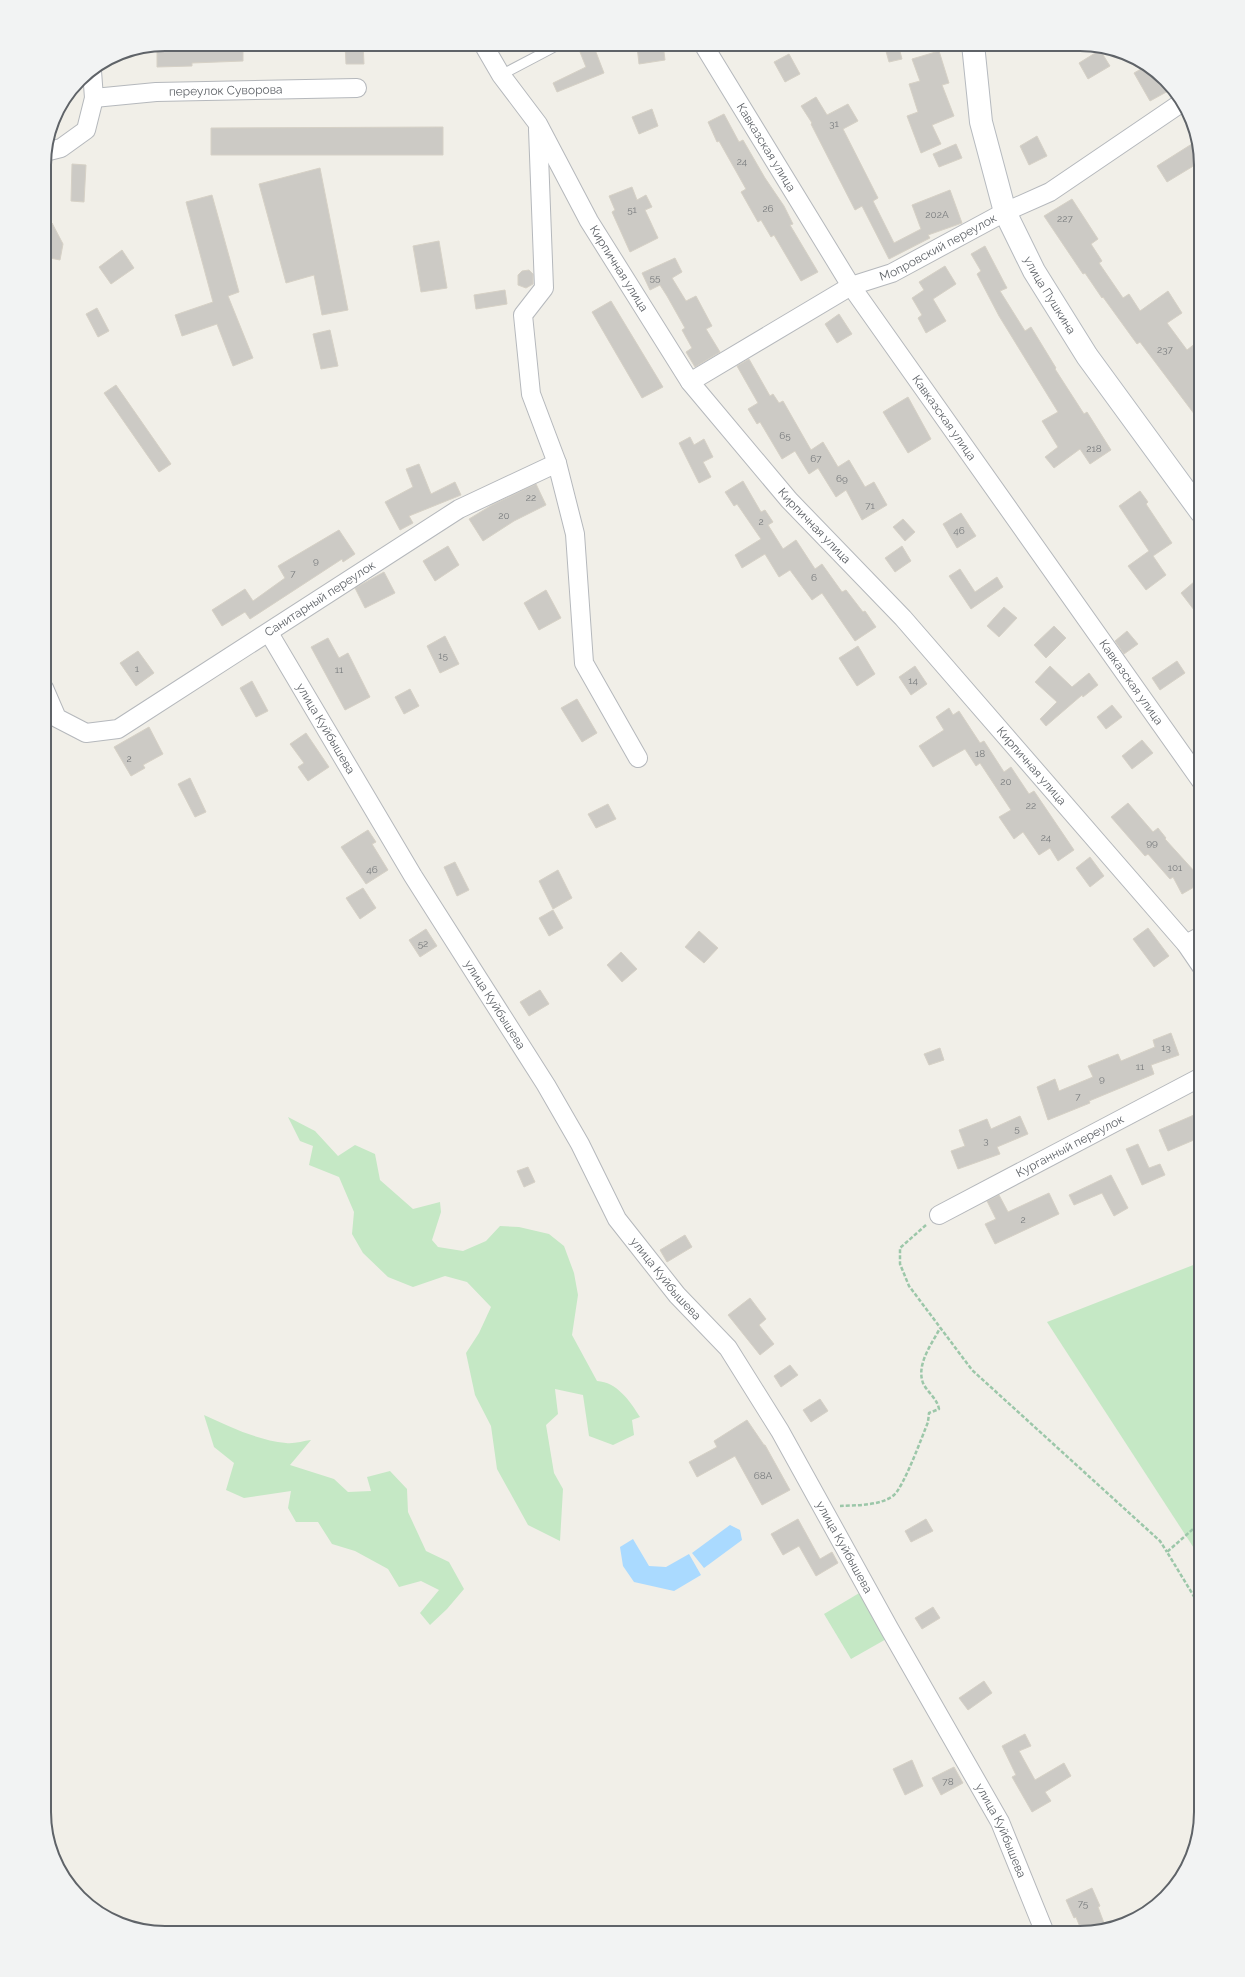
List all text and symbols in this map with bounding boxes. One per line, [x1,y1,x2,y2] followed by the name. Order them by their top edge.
[169,82,283,99] street label: переулок Суворова
[734,100,798,194] street label: Кавказская улица
[829,118,840,129] house number: 31
[737,156,748,167] house number: 24
[762,203,774,214] house number: 26
[627,204,638,215] house number: 51
[925,209,949,220] house number: 202А
[878,211,999,284] street label: Мопровский переулок
[1057,213,1074,224] house number: 227
[587,223,651,314] street label: Кирпичная улица
[1021,254,1079,337] street label: улица Пушкина
[650,272,661,283] house number: 55
[1157,344,1174,355] house number: 237
[909,372,979,463] street label: Кавказская улица
[779,430,791,441] house number: 65
[1086,443,1102,454] house number: 218
[810,453,822,464] house number: 67
[836,473,848,484] house number: 69
[775,485,853,566] street label: Кирпичная улица
[526,492,536,503] house number: 22
[865,500,876,511] house number: 71
[498,510,510,521] house number: 20
[758,516,764,527] house number: 2
[953,525,965,536] house number: 46
[313,555,319,566] house number: 9
[262,558,378,639] street label: Санитарный переулок
[290,568,296,579] house number: 7
[811,572,817,583] house number: 6
[1096,637,1166,728] street label: Кавказская улица
[438,650,448,661] house number: 15
[135,663,140,674] house number: 1
[335,664,344,675] house number: 11
[908,675,918,686] house number: 14
[293,681,358,776] street label: улица Куйбышева
[994,724,1069,808] street label: Кирпичная улица
[975,748,985,759] house number: 18
[126,753,132,764] house number: 2
[1000,776,1012,787] house number: 20
[1026,800,1036,811] house number: 22
[1041,832,1052,843] house number: 24
[1146,837,1158,848] house number: 99
[1168,862,1183,873] house number: 101
[366,864,378,875] house number: 46
[418,938,428,949] house number: 52
[461,958,528,1052] street label: улица Куйбышева
[1161,1042,1171,1053] house number: 13
[1136,1061,1145,1072] house number: 11
[1099,1073,1105,1084] house number: 9
[1075,1091,1081,1102] house number: 7
[1014,1112,1126,1180] street label: Курганный переулок
[1014,1123,1020,1134] house number: 5
[983,1135,989,1146] house number: 3
[1020,1214,1026,1225] house number: 2
[627,1235,704,1323] street label: улица Куйбышева
[754,1470,773,1481] house number: 68А
[813,1499,875,1596] street label: улица Куйбышева
[942,1776,954,1787] house number: 78
[972,1781,1029,1880] street label: улица Куйбышева
[1078,1898,1089,1909] house number: 75

